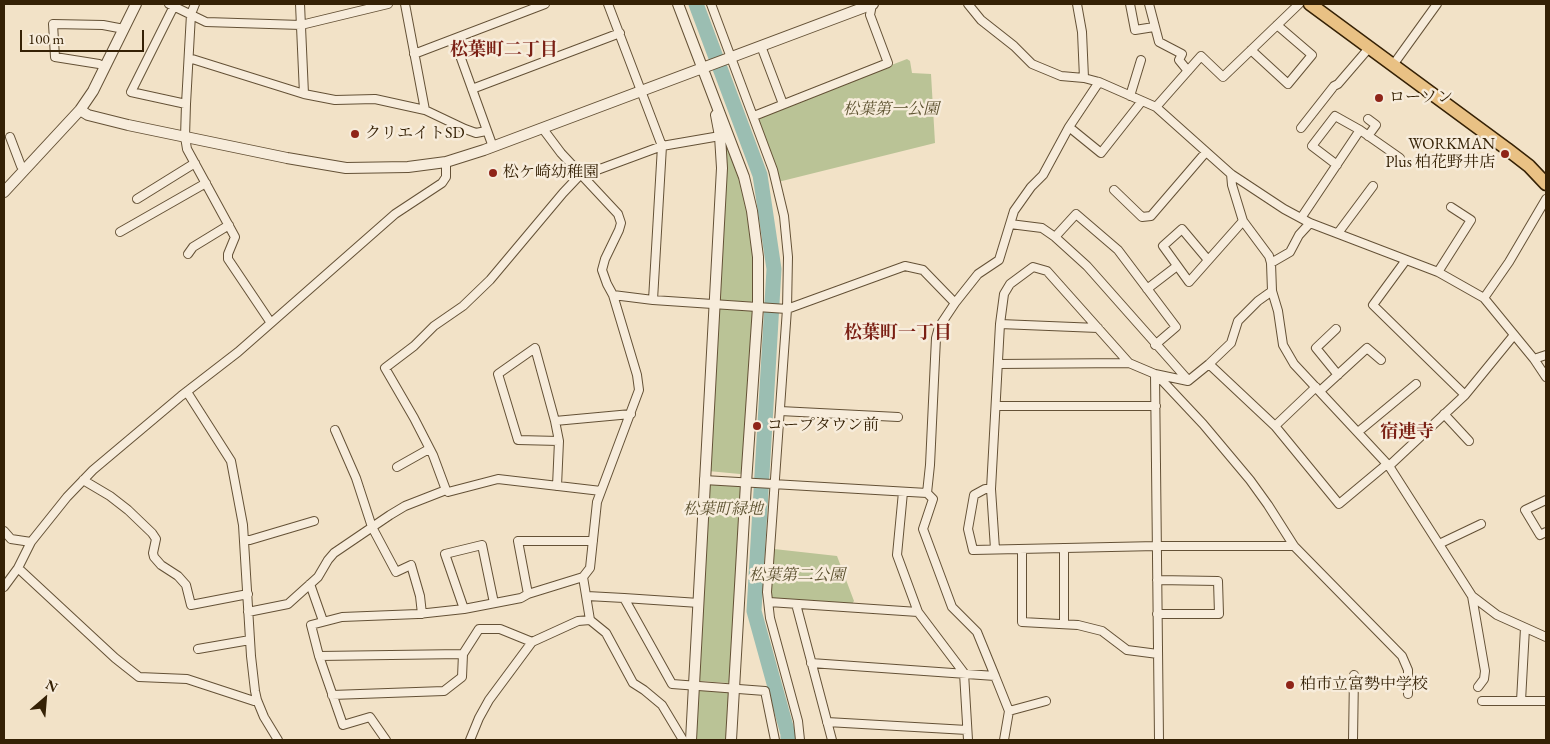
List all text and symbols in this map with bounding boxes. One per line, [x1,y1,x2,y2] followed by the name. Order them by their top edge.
[22,20,146,52] scale bar
[28,29,64,48] text: 100 m
[450,39,558,61] district label: 松葉町二丁目
[1389,88,1453,108] place label: ローソン
[1373,92,1385,104] marker: ローソン
[843,100,939,120] park label: 松葉第一公園
[365,124,465,144] place label: クリエイトSD
[349,128,361,140] marker: クリエイトSD
[1386,135,1495,173] place label: WORKMAN Plus 柏花野井店
[1499,148,1511,160] marker: WORKMAN Plus 柏花野井店
[503,163,599,183] place label: 松ケ崎幼稚園
[487,167,499,179] marker: 松ケ崎幼稚園
[844,322,952,344] district label: 松葉町一丁目
[767,416,879,436] place label: コープタウン前
[751,420,763,432] marker: コープタウン前
[1380,421,1434,443] district label: 宿連寺
[683,500,763,520] park label: 松葉町緑地
[749,566,845,586] park label: 松葉第二公園
[20,674,70,724] north arrow
[43,675,61,696] text: N
[1300,675,1428,695] place label: 柏市立富勢中学校
[1284,679,1296,691] marker: 柏市立富勢中学校

